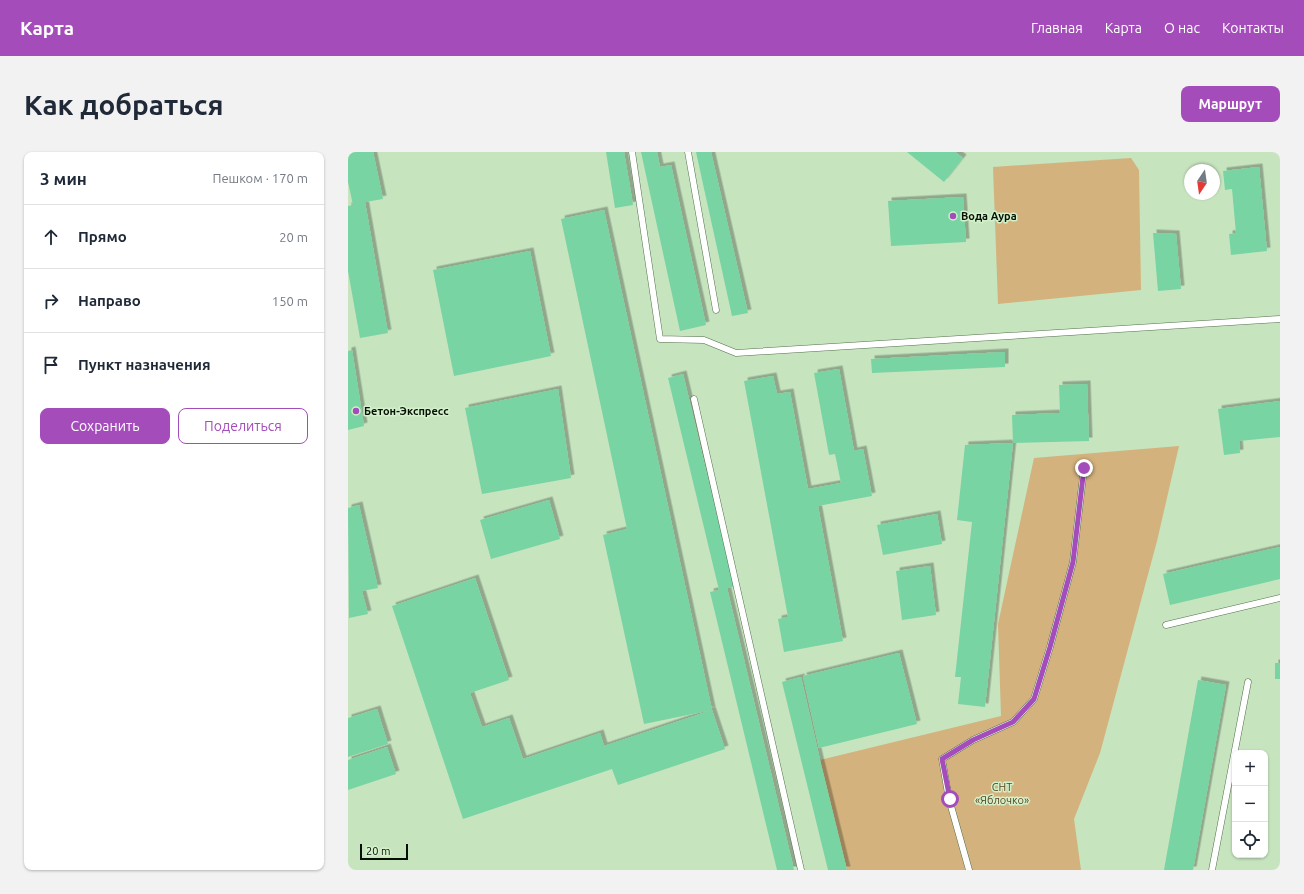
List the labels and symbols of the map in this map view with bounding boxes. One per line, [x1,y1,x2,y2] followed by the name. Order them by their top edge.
[1184,164,1220,200] north arrow
[961,210,1017,222] place label: Вода Аура
[948,211,958,221] marker: Вода Аура
[364,405,449,417] place label: Бетон-Экспресс
[351,406,361,416] marker: Бетон-Экспресс
[1075,459,1093,477] route end
[975,781,1029,806] park label: СНТ «Яблочко»
[941,790,959,808] route start
[360,842,408,861] scale bar

